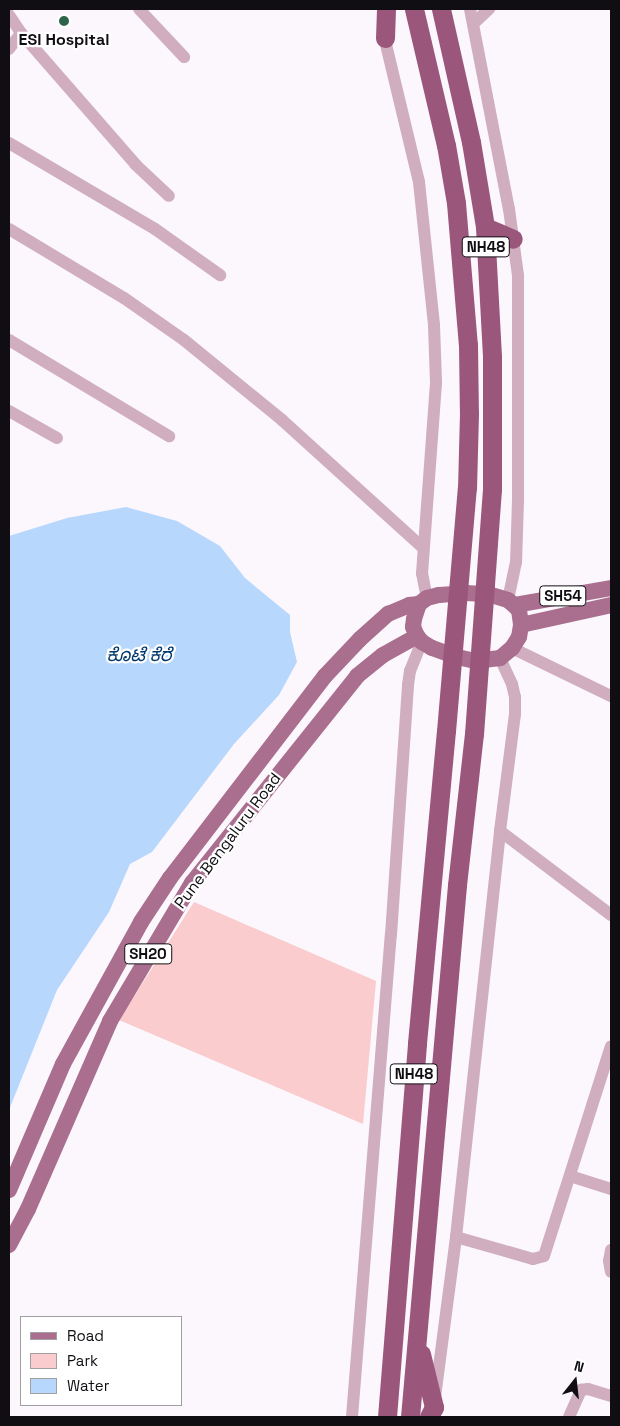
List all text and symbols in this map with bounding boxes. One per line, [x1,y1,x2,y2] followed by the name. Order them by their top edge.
[57,14,71,28] marker: ESI Hospital
[19,30,109,50] place label: ESI Hospital
[461,234,511,260] road number: NH48
[539,584,587,608] road number: SH54
[106,644,172,666] water label: ಕೊಟೆ ಕೆರೆ
[171,769,285,913] street label: Pune Bengaluru Road
[123,942,173,966] road number: SH20
[389,1062,439,1086] road number: NH48
[20,1316,182,1406] legend
[67,1326,104,1345] text: Road
[67,1351,98,1370] text: Park
[550,1356,600,1406] north arrow
[572,1357,586,1377] text: N
[67,1376,109,1395] text: Water

